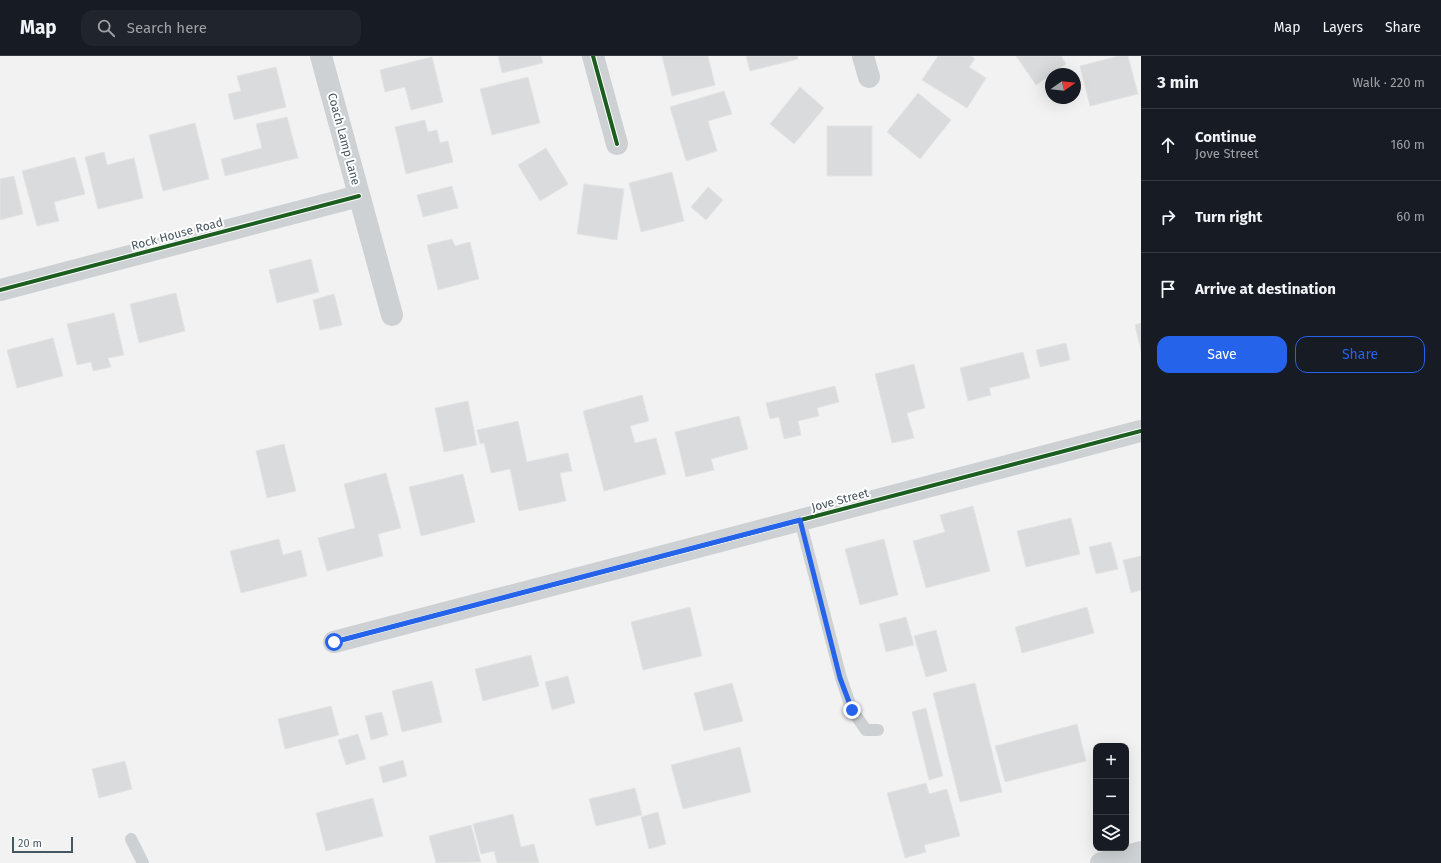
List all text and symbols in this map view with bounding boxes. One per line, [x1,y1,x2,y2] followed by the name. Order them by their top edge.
[81,10,361,46] search box
[20,16,57,39] text: Map
[95,17,117,39] icon: search
[127,19,207,37] text: Search here
[1274,19,1300,36] text: Map
[1322,19,1363,36] text: Layers
[1385,19,1421,36] text: Share
[1045,68,1081,104] north arrow
[1157,72,1199,93] text: 3 min
[1353,75,1425,90] text: Walk · 220 m
[325,91,363,187] street label: Coach Lamp Lane
[1195,128,1256,146] text: Continue
[1157,134,1179,156] icon: ahead
[1391,137,1425,152] text: 160 m
[1195,146,1259,161] text: Jove Street
[1157,206,1179,228] icon: right
[1195,208,1262,226] text: Turn right
[1396,209,1425,224] text: 60 m
[130,215,224,253] street label: Rock House Road
[1157,278,1179,300] icon: arrive
[1195,280,1336,298] text: Arrive at destination
[1157,336,1287,373] button: Save
[1295,336,1425,373] button: Share
[810,485,871,514] street label: Jove Street
[325,633,343,651] route start
[843,701,861,719] route end
[1093,743,1129,851] map controls
[1093,743,1129,779] button: +
[1093,779,1129,815] button: −
[1093,815,1129,851] button: layers
[12,835,73,854] scale bar
[18,837,42,850] text: 20 m

